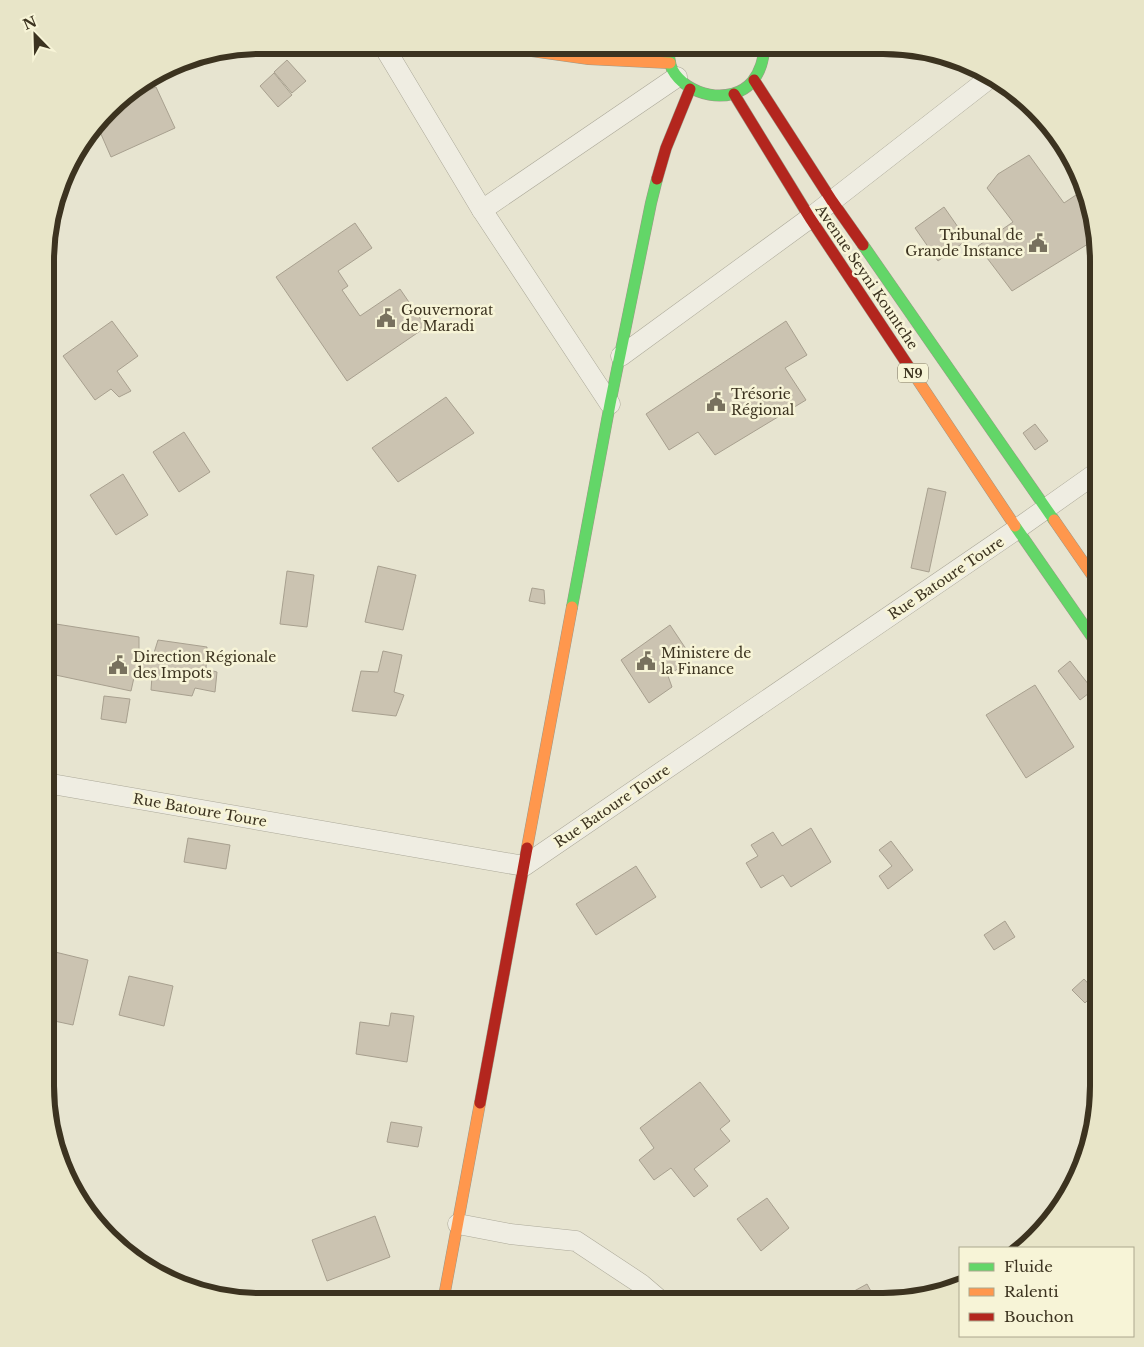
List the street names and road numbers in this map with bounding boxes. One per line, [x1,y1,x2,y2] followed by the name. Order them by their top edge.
[811,200,922,353] street label: Avenue Seyni Kountche
[898,363,928,382] road number: N9
[885,533,1007,623] street label: Rue Batoure Toure
[551,761,673,851] street label: Rue Batoure Toure
[132,789,268,831] street label: Rue Batoure Toure

